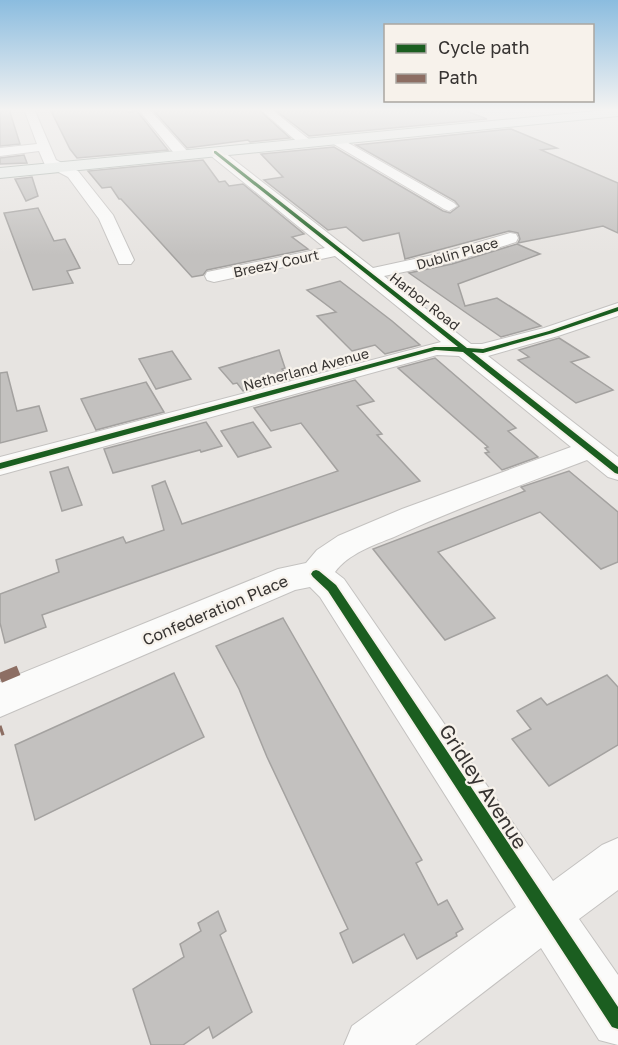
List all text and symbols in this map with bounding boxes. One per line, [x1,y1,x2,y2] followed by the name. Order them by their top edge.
[384,24,594,102] legend
[438,36,530,58] text: Cycle path
[438,66,478,88] text: Path
[414,233,500,273] street label: Dublin Place
[232,246,320,280] street label: Breezy Court
[387,268,463,334] street label: Harbor Road
[241,344,371,394] street label: Netherland Avenue
[139,570,291,650] street label: Confederation Place
[435,719,533,853] street label: Gridley Avenue

